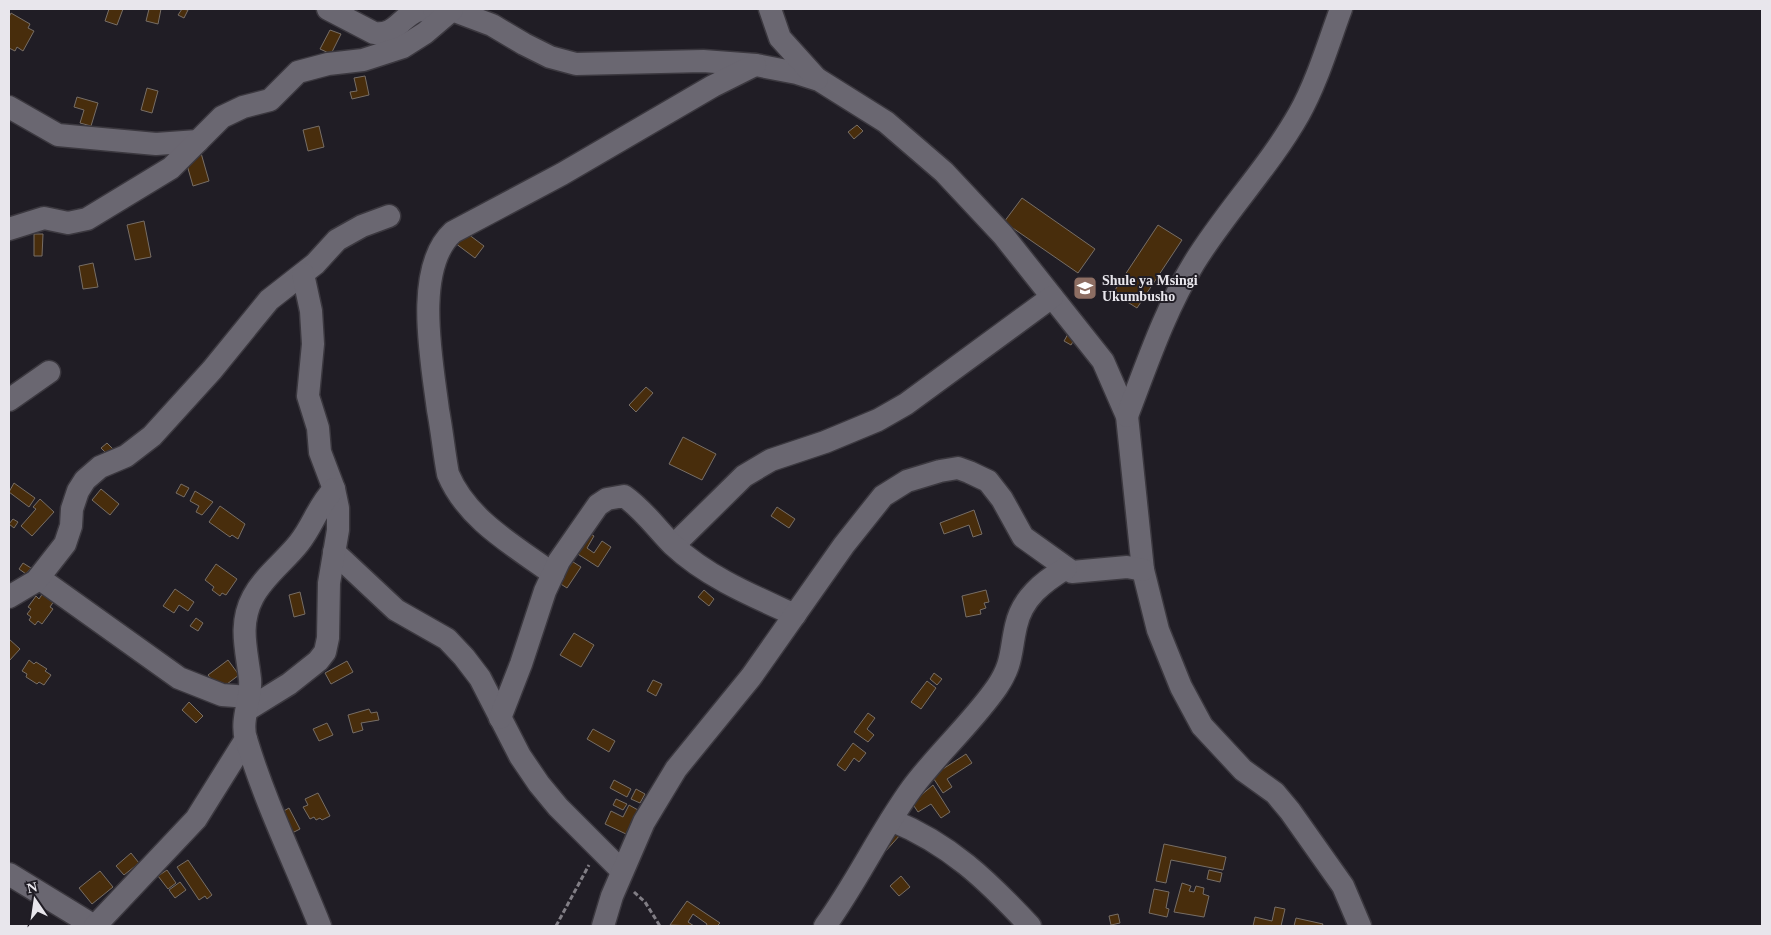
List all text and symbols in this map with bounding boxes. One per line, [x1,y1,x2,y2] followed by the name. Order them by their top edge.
[1102,273,1198,304] place label: Shule ya Msingi Ukumbusho
[1072,275,1098,301] school or university icon: Shule ya Msingi Ukumbusho
[10,875,60,925] north arrow
[26,879,39,896] text: N

